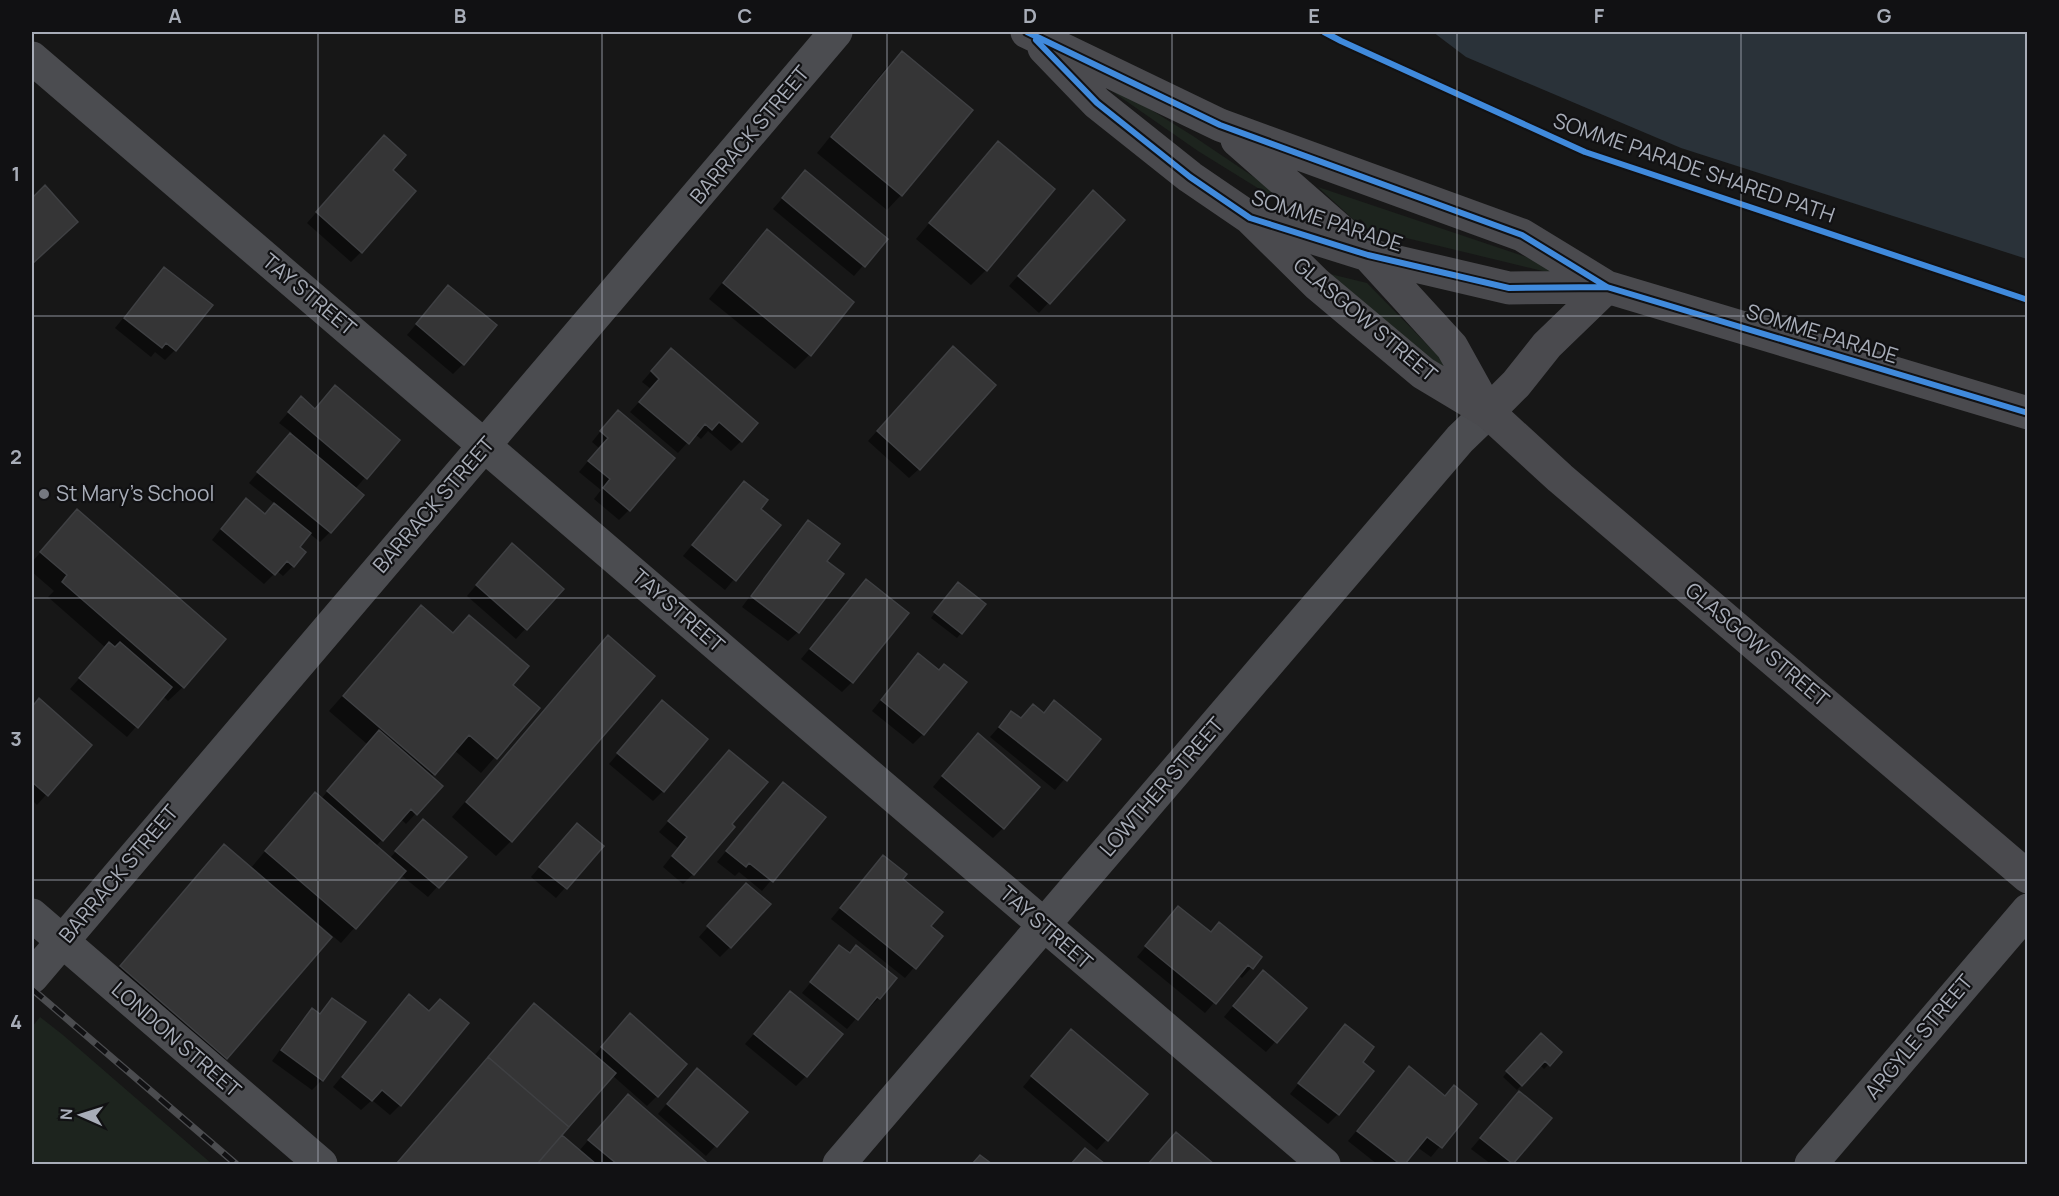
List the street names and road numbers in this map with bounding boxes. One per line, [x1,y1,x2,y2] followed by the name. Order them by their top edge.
[683,59,816,209] street label: BARRACK STREET
[1550,106,1839,228] street label: SOMME PARADE SHARED PATH
[1248,182,1406,258] street label: SOMME PARADE
[257,247,363,342] street label: TAY STREET
[1288,251,1444,388] street label: GLASGOW STREET
[1743,297,1902,369] street label: SOMME PARADE
[366,430,501,578] street label: BARRACK STREET
[626,562,731,659] street label: TAY STREET
[1680,576,1836,713] street label: GLASGOW STREET
[1093,710,1230,862] street label: LOWTHER STREET
[52,798,185,948] street label: BARRACK STREET
[994,879,1099,976] street label: TAY STREET
[1858,968,1979,1105] street label: ARGYLE STREET
[106,975,248,1104] street label: LONDON STREET

